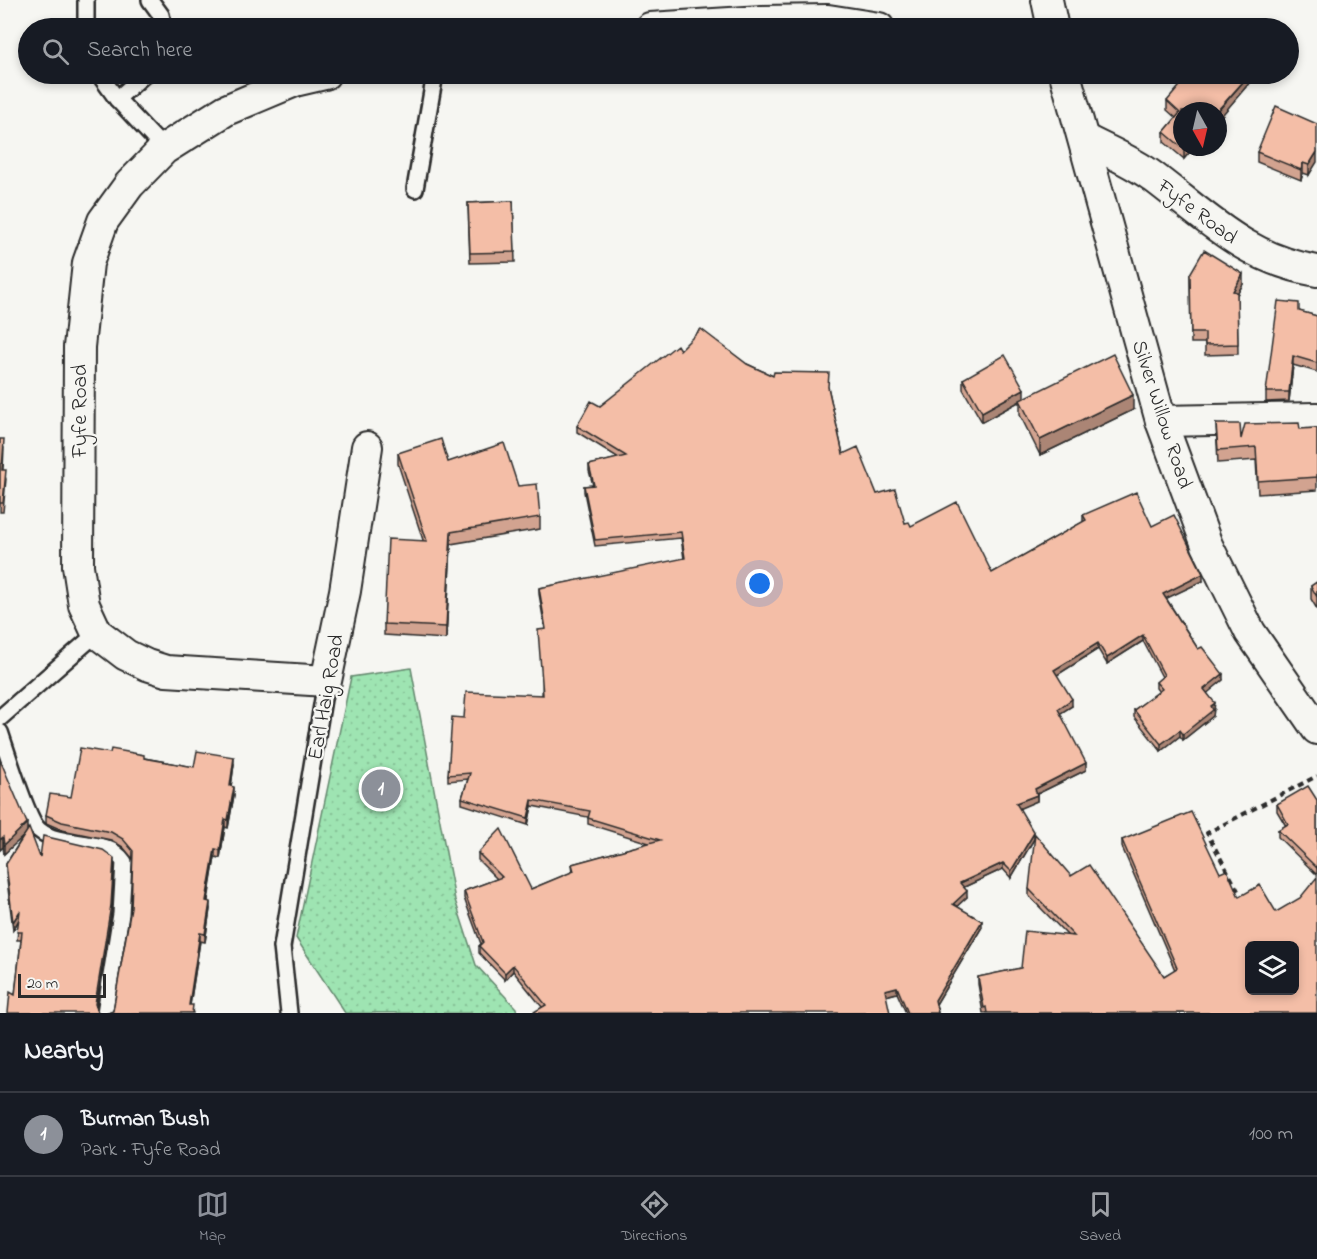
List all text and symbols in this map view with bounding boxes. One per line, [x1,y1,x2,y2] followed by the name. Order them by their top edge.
[18,18,1299,84] search box
[39,35,72,68] icon: search
[87,35,192,67] text: Search here
[1173,102,1227,156] north arrow
[1148,172,1243,254] street label: Fyfe Road
[1123,337,1199,493] street label: Silver Willow Road
[66,364,98,459] street label: Fyfe Road
[745,569,774,598] your location
[301,632,355,763] street label: Earl Haig Road
[362,766,400,812] pin: 1
[1245,941,1299,995] map controls
[1245,941,1299,995] button: layers
[18,971,106,998] scale bar
[27,972,58,996] text: 20 m
[24,1033,103,1071] text: Nearby
[81,1104,209,1136] text: Burman Bush
[40,1120,47,1149] text: 1
[1249,1120,1293,1149] text: 100 m
[81,1136,220,1165] text: Park · Fyfe Road
[196,1188,229,1248] tab: Map
[621,1188,687,1248] tab: Directions
[1079,1188,1121,1248] tab: Saved

